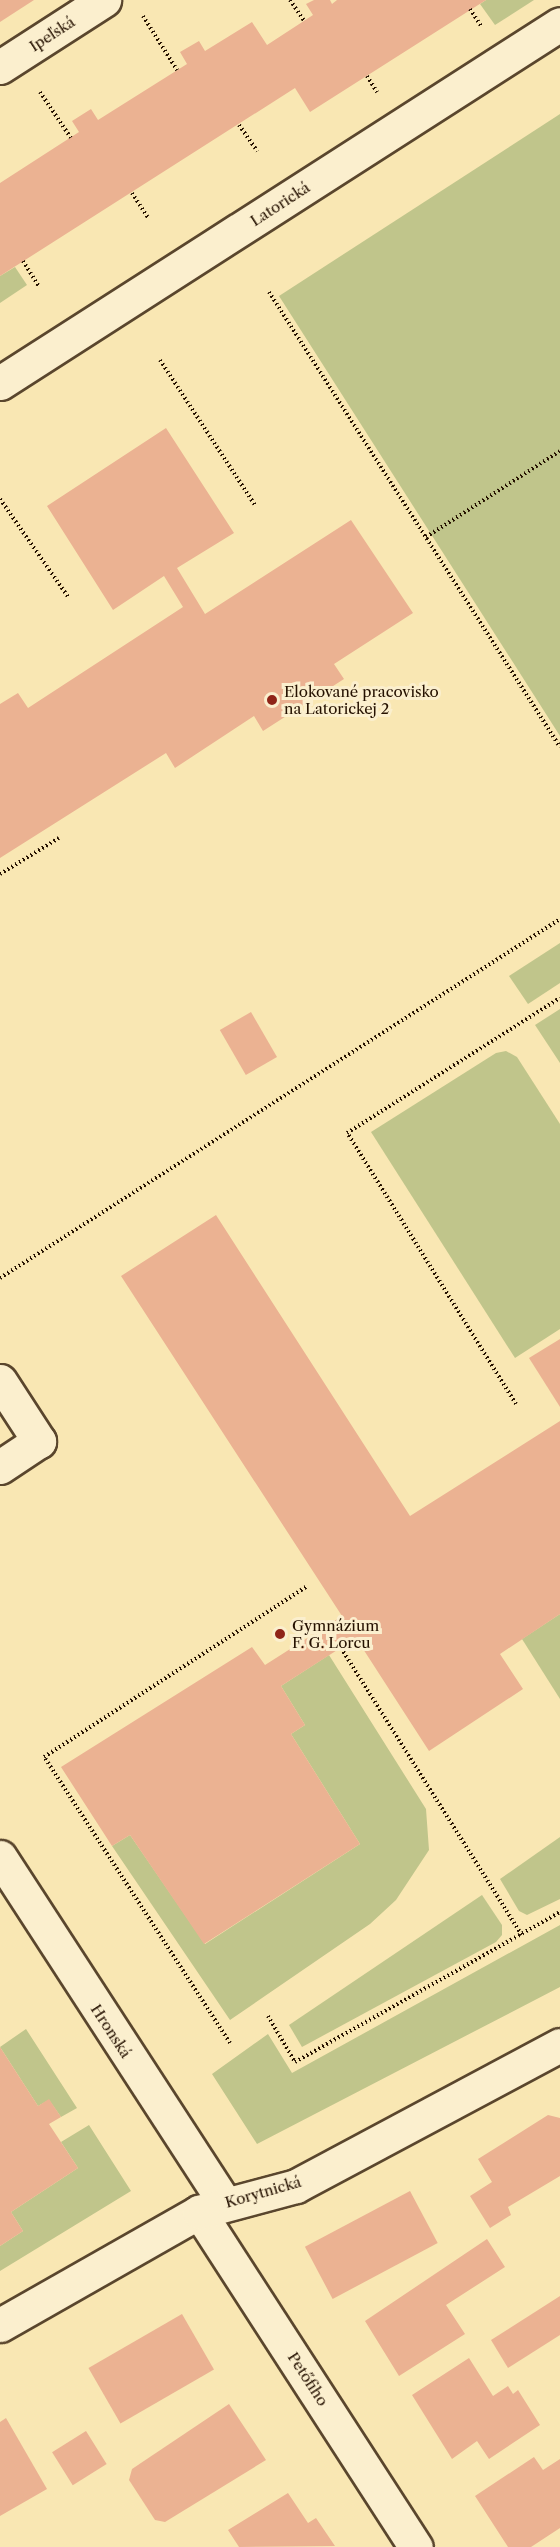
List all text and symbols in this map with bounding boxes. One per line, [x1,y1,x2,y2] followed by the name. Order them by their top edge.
[26,13,78,55] street label: Ipeľská
[247,178,313,230] street label: Latorická
[284,682,439,717] place label: Elokované pracovisko na Latorickej 2
[265,693,279,707] marker: Elokované pracovisko na Latorickej 2
[292,1616,379,1651] place label: Gymnázium F. G. Lorcu
[273,1627,287,1641] marker: Gymnázium F. G. Lorcu
[87,2001,135,2061] street label: Hronská
[223,2173,303,2211] street label: Korytnická
[284,2349,332,2409] street label: Petőfiho

